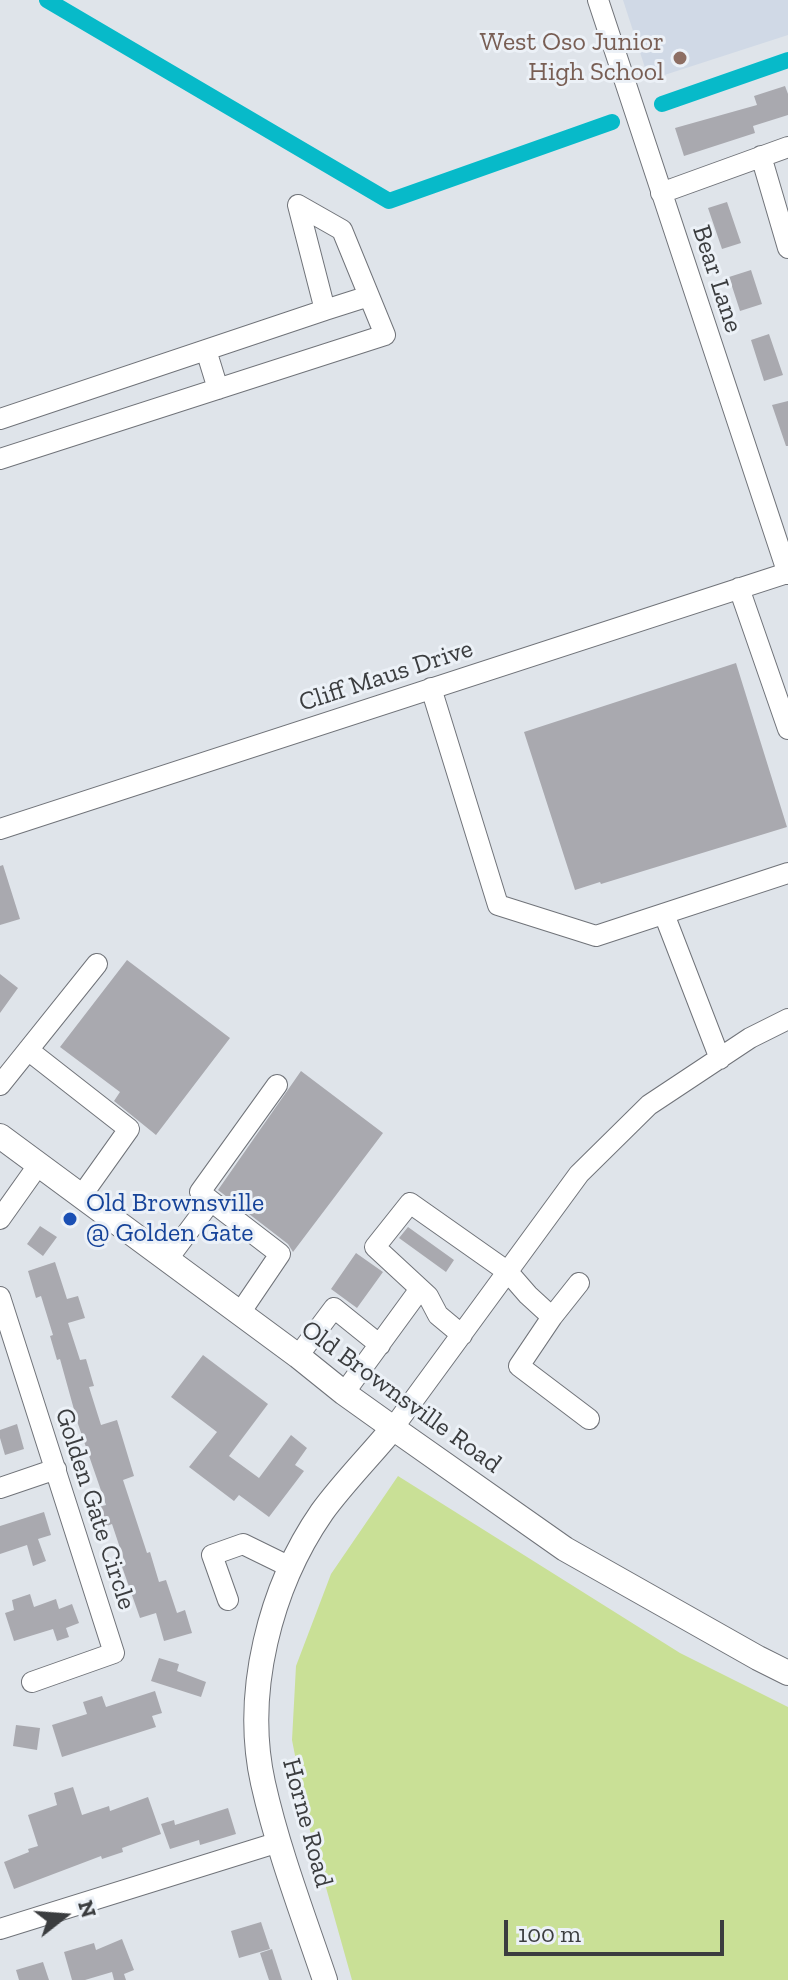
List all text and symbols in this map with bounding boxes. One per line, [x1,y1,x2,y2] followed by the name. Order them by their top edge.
[480,27,664,88] place label: West Oso Junior High School
[671,49,689,67] marker: West Oso Junior High School
[685,221,749,337] street label: Bear Lane
[295,633,477,719] street label: Cliff Maus Drive
[86,1188,264,1250] place label: Old Brownsville @ Golden Gate
[61,1210,79,1228] marker: Old Brownsville @ Golden Gate
[295,1314,507,1480] street label: Old Brownsville Road
[48,1404,142,1614] street label: Golden Gate Circle
[275,1755,339,1891] street label: Horne Road
[24,1876,104,1956] north arrow
[72,1897,103,1921] text: N
[508,1904,728,1954] scale bar
[518,1919,581,1948] text: 100 m

